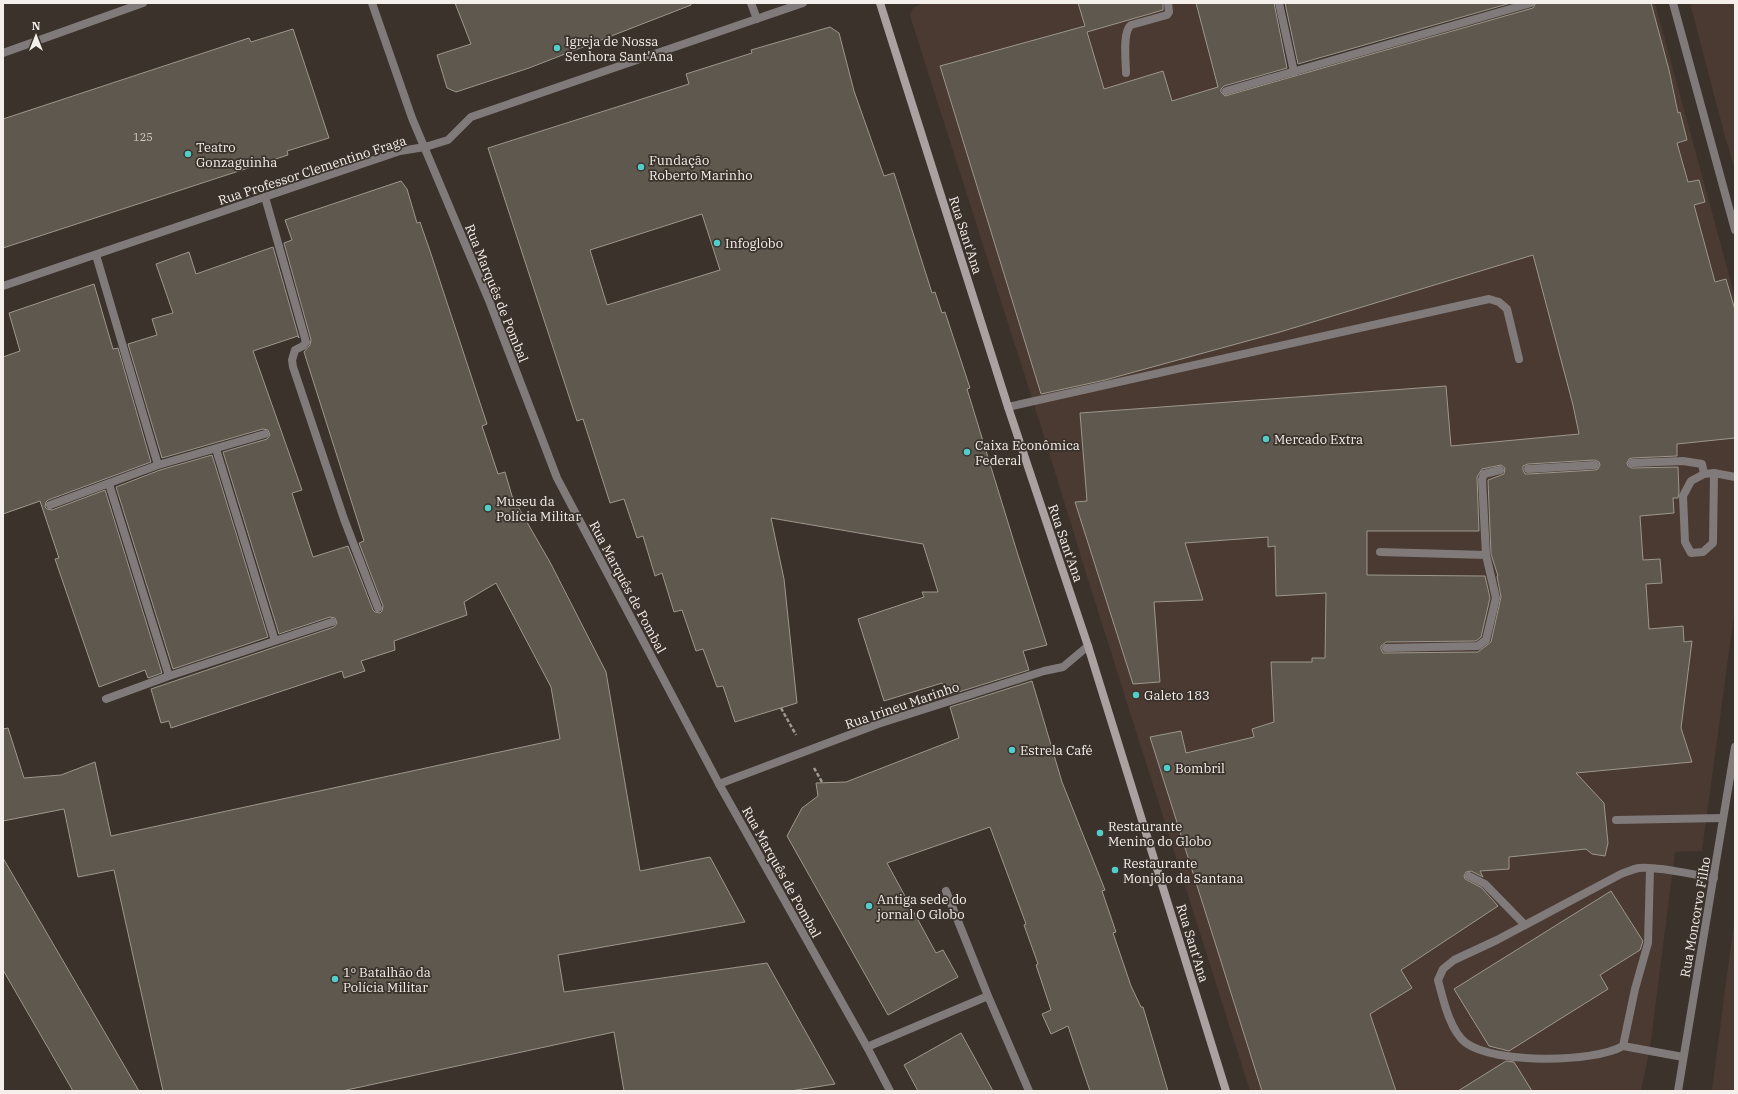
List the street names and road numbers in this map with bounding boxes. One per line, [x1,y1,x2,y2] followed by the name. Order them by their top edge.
[216,132,408,209] street label: Rua Professor Clementino Fraga
[945,194,986,276] street label: Rua Sant'Ana
[461,222,532,365] street label: Rua Marquês de Pombal
[1044,502,1087,584] street label: Rua Sant'Ana
[585,518,670,656] street label: Rua Marquês de Pombal
[843,678,961,733] street label: Rua Irineu Marinho
[738,804,825,941] street label: Rua Marquês de Pombal
[1677,855,1714,979] street label: Rua Moncorvo Filho
[1173,902,1212,984] street label: Rua Sant'Ana

